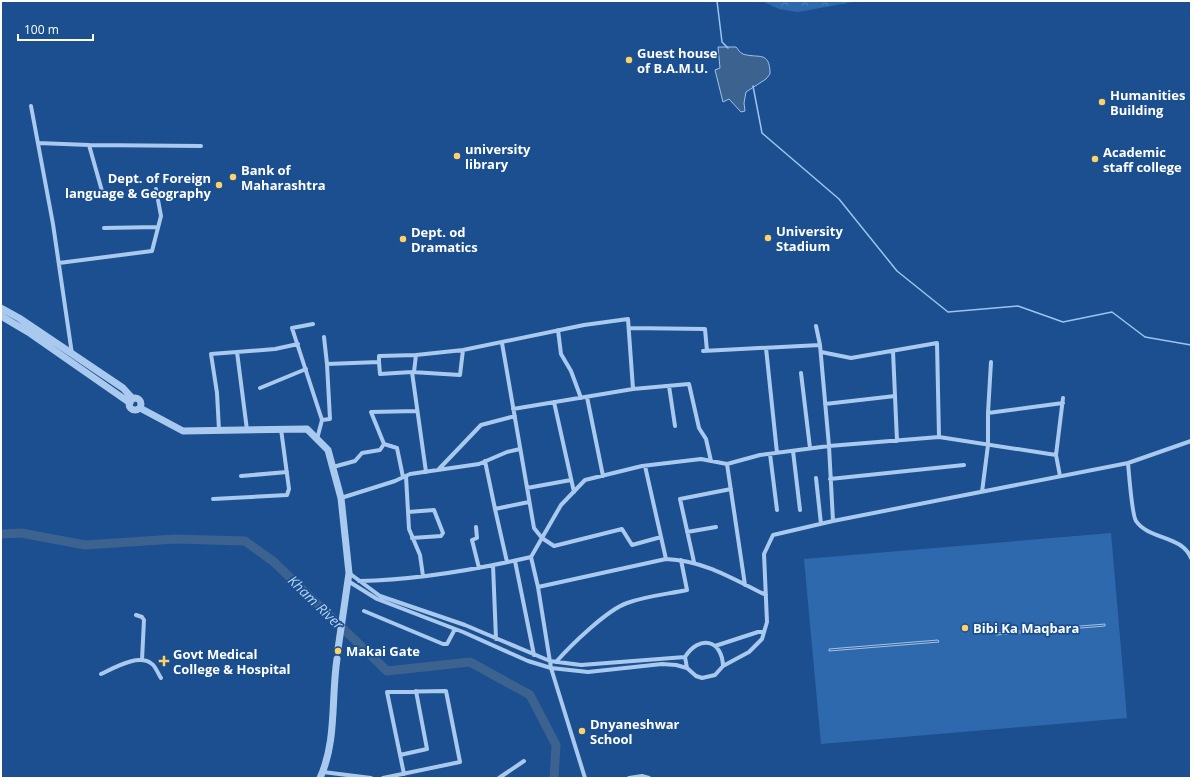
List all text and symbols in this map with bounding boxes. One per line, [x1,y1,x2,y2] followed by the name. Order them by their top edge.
[18,16,93,42] scale bar
[24,21,59,38] text: 100 m
[637,44,718,77] place label: Guest house of B.A.M.U.
[624,55,634,65] marker: Guest house of B.A.M.U.
[1110,86,1185,119] place label: Humanities Building
[1097,97,1107,107] marker: Humanities Building
[465,140,531,173] place label: university library
[1103,143,1182,176] place label: Academic staff college
[452,151,462,161] marker: university library
[1090,154,1100,164] marker: Academic staff college
[241,161,326,194] place label: Bank of Maharashtra
[65,169,212,202] place label: Dept. of Foreign language & Geography
[228,172,238,182] marker: Bank of Maharashtra
[214,180,224,190] marker: Dept. of Foreign language & Geography
[776,222,843,255] place label: University Stadium
[411,223,478,256] place label: Dept. od Dramatics
[763,233,773,243] marker: University Stadium
[398,234,408,244] marker: Dept. od Dramatics
[284,571,348,634] water label: Kham River
[973,619,1079,637] place label: Bibi Ka Maqbara
[960,623,970,633] marker: Bibi Ka Maqbara
[346,642,420,660] place label: Makai Gate
[173,645,291,678] place label: Govt Medical College & Hospital
[333,646,343,656] marker: Makai Gate
[158,655,170,667] marker: Govt Medical College & Hospital
[590,715,680,748] place label: Dnyaneshwar School
[577,726,587,736] marker: Dnyaneshwar School

